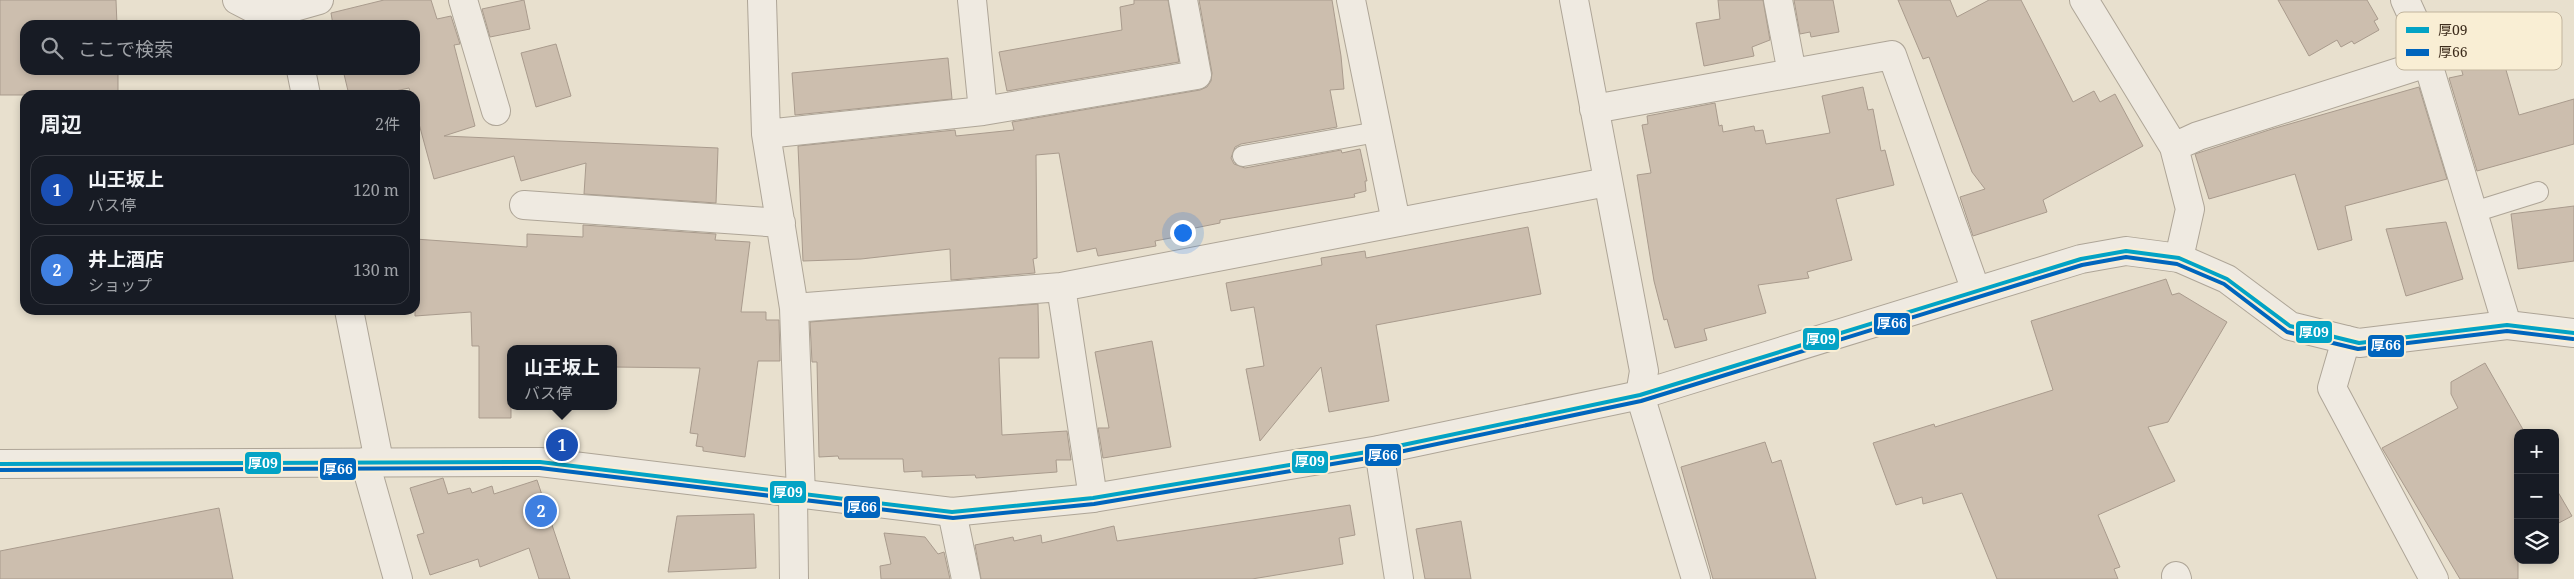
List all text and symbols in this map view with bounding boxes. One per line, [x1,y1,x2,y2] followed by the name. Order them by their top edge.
[2396,12,2562,70] legend
[20,20,420,75] search box
[2438,20,2468,39] text: 厚09
[38,34,66,62] icon: search
[78,36,173,62] text: ここで検索
[2438,42,2468,61] text: 厚66
[40,110,82,138] text: 周辺
[375,113,400,135] text: 2件
[88,166,164,192] text: 山王坂上
[52,179,62,201] text: 1
[353,179,399,201] text: 120 m
[88,194,136,216] text: バス停
[1170,220,1196,246] your location
[88,246,164,272] text: 井上酒店
[52,259,62,281] text: 2
[353,259,399,281] text: 130 m
[88,274,152,296] text: ショップ
[1873,312,1911,336] line badge: 厚66
[1877,313,1907,332] text: 厚66
[2295,320,2333,344] line badge: 厚09
[2299,322,2329,341] text: 厚09
[1802,327,1840,351] line badge: 厚09
[1806,329,1836,348] text: 厚09
[2367,334,2405,358] line badge: 厚66
[2371,335,2401,354] text: 厚66
[507,345,617,410] popup
[524,354,600,380] text: 山王坂上
[524,382,572,404] text: バス停
[546,426,578,464] pin: 1
[2514,429,2559,564] map controls
[2514,429,2559,474] button: +
[1364,443,1402,467] line badge: 厚66
[1368,445,1398,464] text: 厚66
[1291,450,1329,474] line badge: 厚09
[244,451,282,475] line badge: 厚09
[1295,451,1325,470] text: 厚09
[248,453,278,472] text: 厚09
[319,457,357,481] line badge: 厚66
[323,459,353,478] text: 厚66
[2514,474,2559,519] button: −
[769,480,807,504] line badge: 厚09
[773,482,803,501] text: 厚09
[525,492,557,530] pin: 2
[843,495,881,519] line badge: 厚66
[847,497,877,516] text: 厚66
[2514,519,2559,564] button: layers

